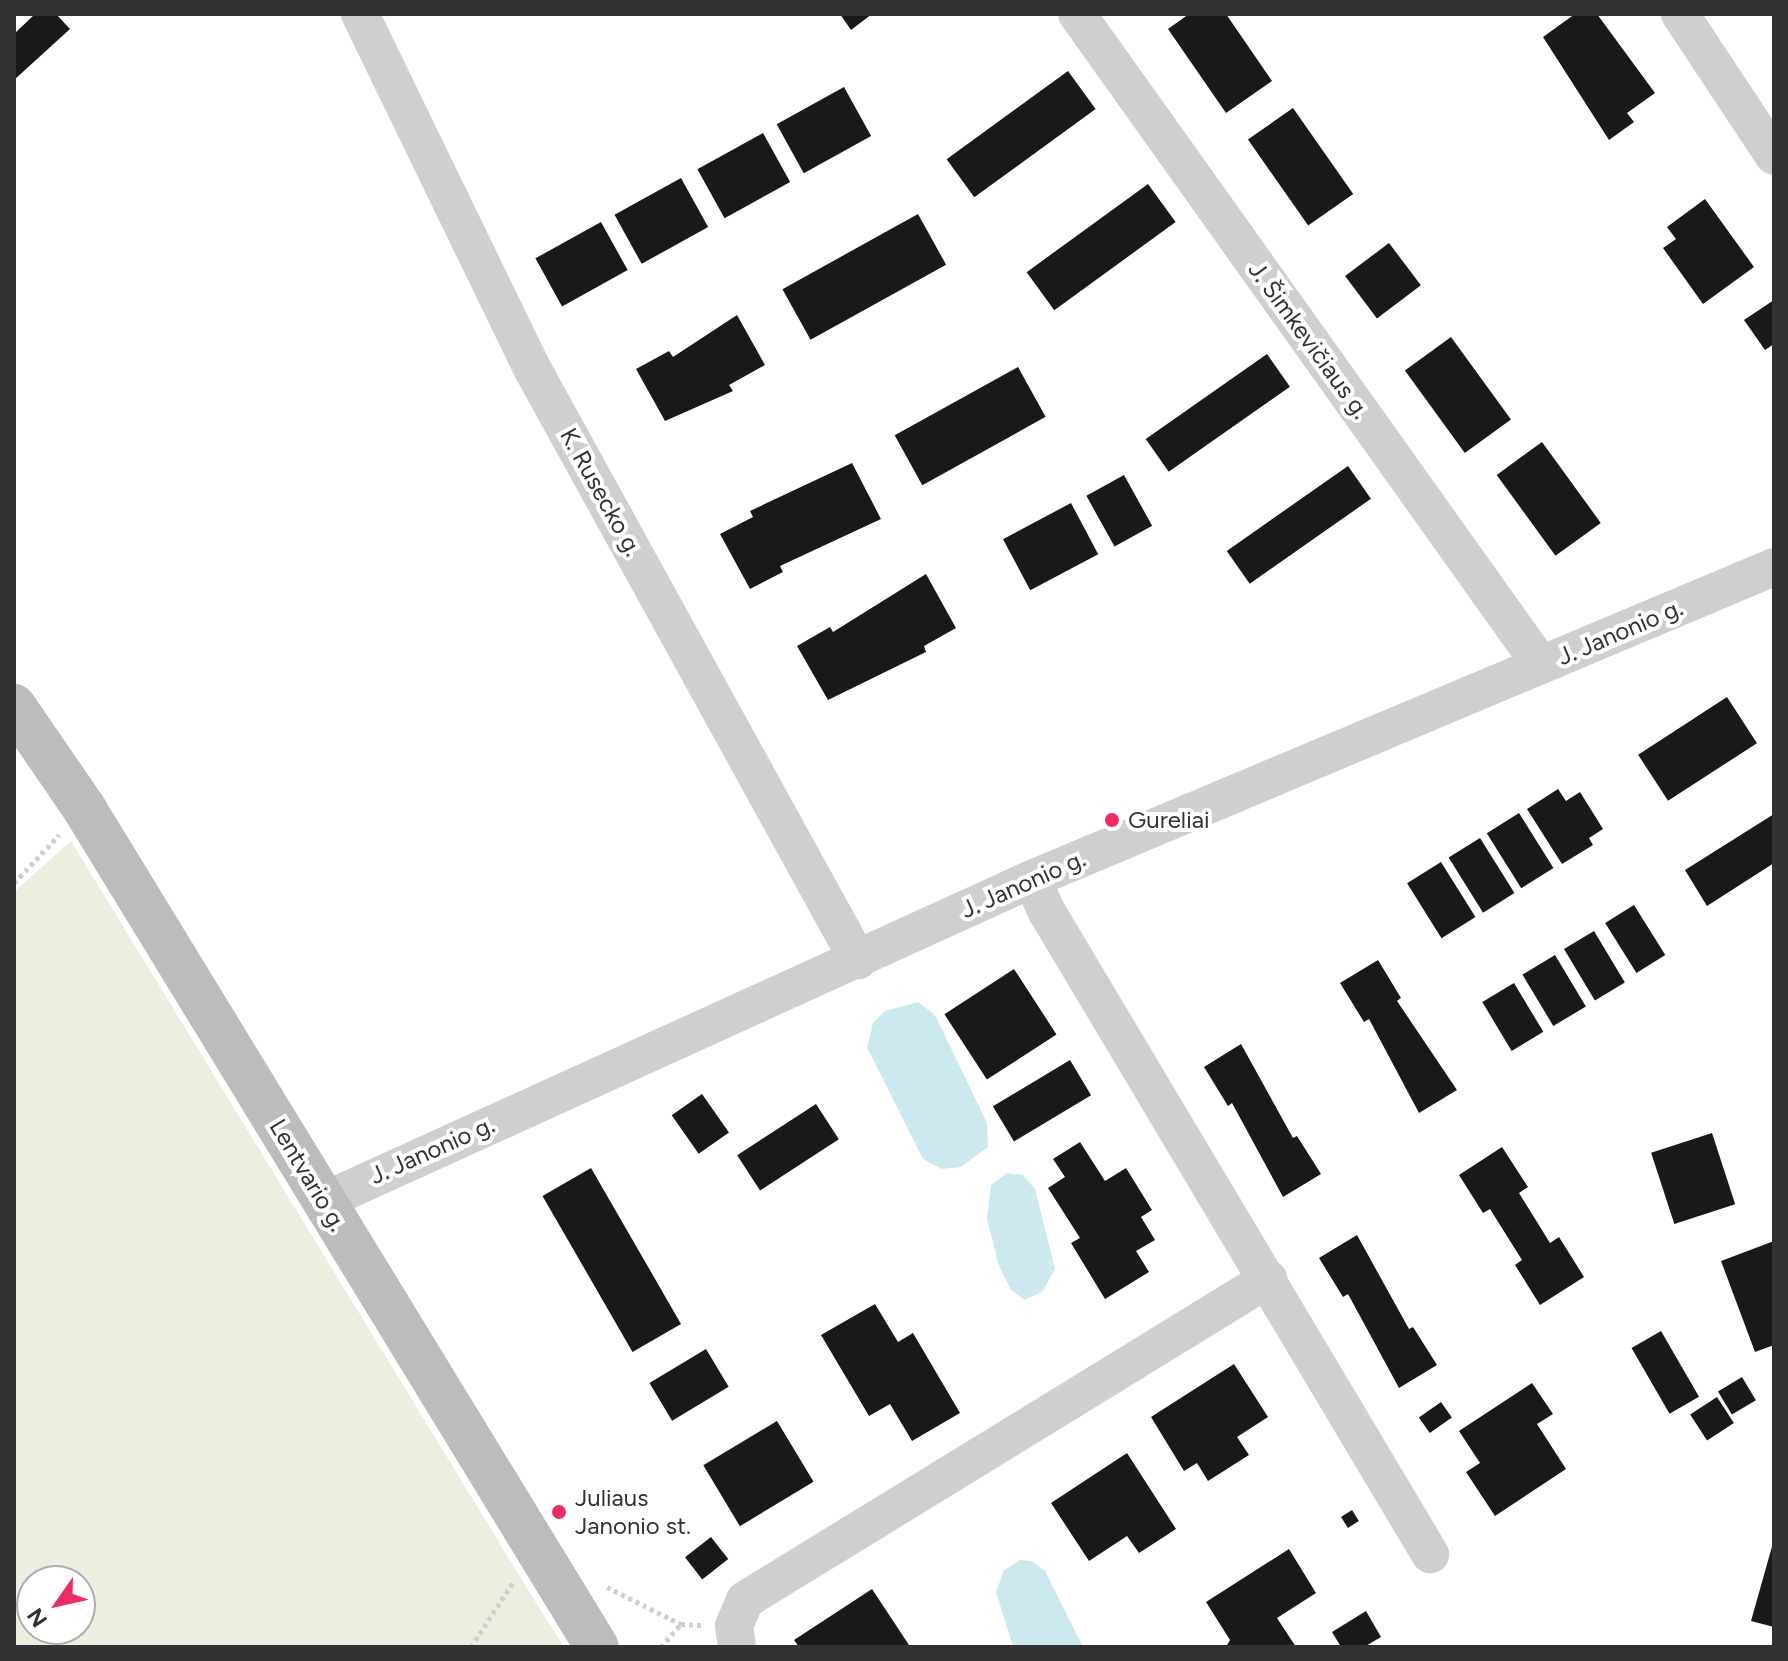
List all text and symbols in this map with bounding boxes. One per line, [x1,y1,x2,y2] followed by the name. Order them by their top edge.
[1243,256,1375,424] street label: J. Šimkevičiaus g.
[554,423,648,561] street label: K. Rusecko g.
[1553,593,1687,671] street label: J. Janonio g.
[1128,806,1210,834] place label: Gureliai
[1103,811,1121,829] marker: Gureliai
[956,844,1090,924] street label: J. Janonio g.
[365,1110,499,1190] street label: J. Janonio g.
[263,1114,353,1236] street label: Lentvario g.
[575,1484,691,1540] place label: Juliaus Janonio st.
[550,1503,568,1521] marker: Juliaus Janonio st.
[16,1565,96,1645] north arrow
[21,1603,53,1632] text: N

